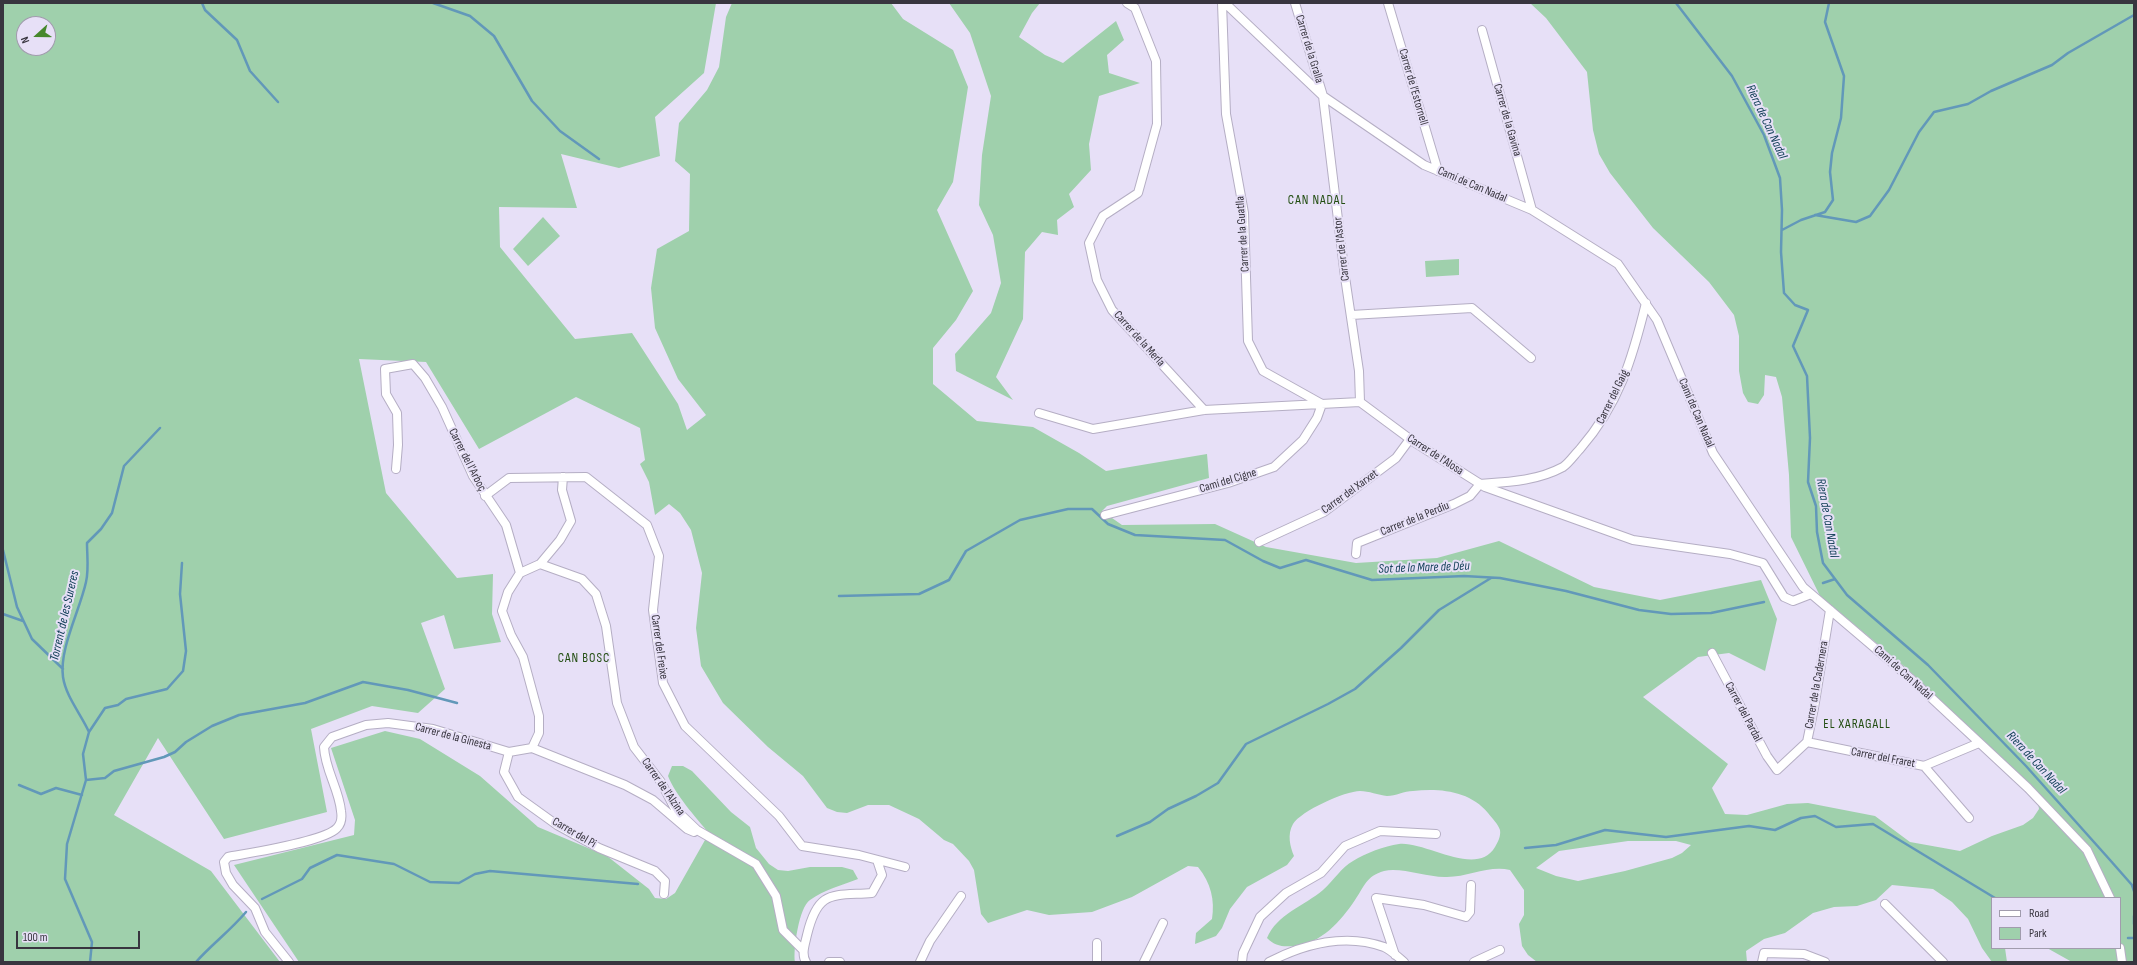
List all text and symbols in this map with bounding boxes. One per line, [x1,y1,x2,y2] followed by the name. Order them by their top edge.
[1292,13,1326,85] street label: Carrer de la Gralla
[16,16,56,56] north arrow
[18,35,32,45] text: N
[1395,47,1431,127] street label: Carrer de l'Estornell
[1490,82,1524,158] street label: Carrer de la Gavina
[1742,82,1790,162] water label: Riera de Can Nadal
[1435,164,1509,206] street label: Camí de Can Nadal
[1288,193,1346,209] district label: CAN NADAL
[1233,196,1253,272] street label: Carrer de la Guatlla
[1331,216,1353,282] street label: Carrer de l'Astor
[1110,308,1168,370] street label: Carrer de la Merla
[1594,367,1632,427] street label: Carrer del Gaig
[1675,376,1717,450] street label: Camí de Can Nadal
[445,426,489,494] street label: Carrer del l'Arboç
[1404,431,1466,479] street label: Carrer de l'Alosa
[1198,466,1258,496] street label: Camí del Cigne
[1319,467,1381,517] street label: Carrer del Xarxet
[1812,477,1842,559] water label: Riera de Can Nadal
[1378,499,1452,539] street label: Carrer de la Perdiu
[1378,559,1470,577] water label: Sot de la Mare de Déu
[47,569,83,663] water label: Torrent de les Sureres
[647,614,671,680] street label: Carrer del Freixe
[1802,640,1832,730] street label: Carrer de la Cadernera
[1871,643,1935,703] street label: Camí de Can Nadal
[558,651,610,667] district label: CAN BOSC
[1721,680,1765,744] street label: Carrer del Pardal
[1823,717,1891,733] district label: EL XARAGALL
[413,720,493,754] street label: Carrer de la Ginesta
[2003,728,2069,798] water label: Riera de Can Nadal
[1850,745,1916,771] street label: Carrer del Fraret
[638,756,688,818] street label: Carrer de l'Alzina
[549,815,599,851] street label: Carrer del Pi
[1991,897,2121,949] legend
[2029,906,2049,921] text: Road
[18,923,142,949] scale bar
[2029,926,2047,941] text: Park
[23,930,48,945] text: 100 m

